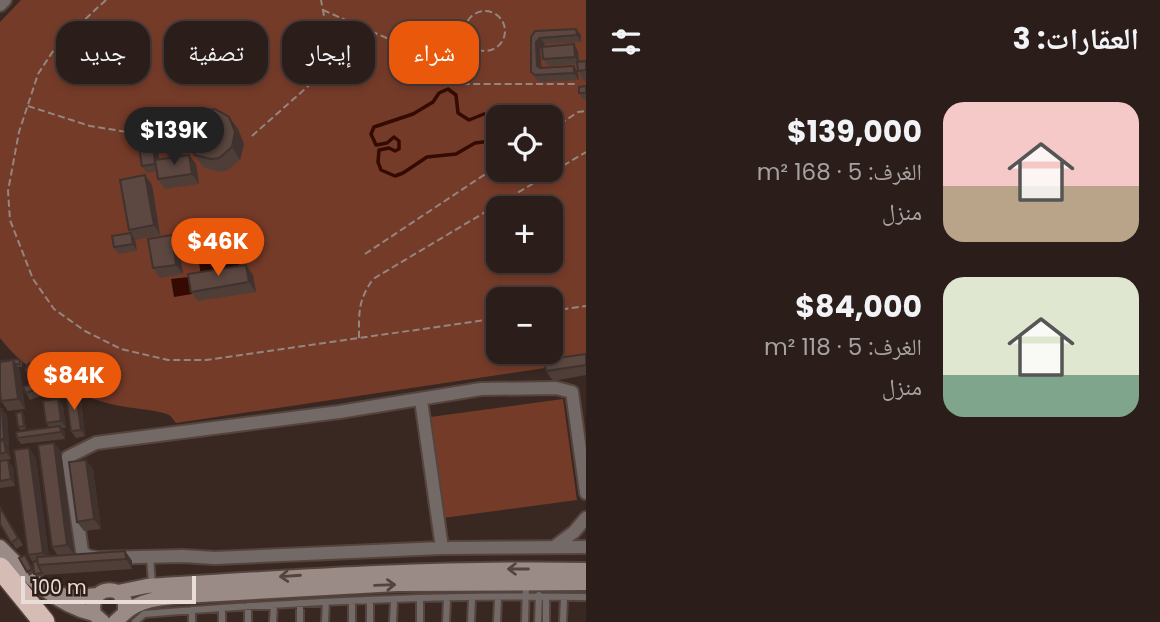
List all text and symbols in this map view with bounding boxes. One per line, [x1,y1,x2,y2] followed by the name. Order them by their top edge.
[1012,17,1139,60] text: العقارات: 3
[56,21,150,84] chip: جديد
[164,21,268,84] chip: تصفية
[282,21,375,84] chip: إيجار
[389,21,479,84] chip: شراء
[607,23,645,61] icon: filters
[486,105,563,364] map controls
[486,105,563,182] button: locate
[125,108,223,167] pin: $139K
[787,110,922,153] text: $139,000
[140,114,208,146] text: $139K
[999,130,1083,214] icon: home
[757,156,922,188] text: الغرف: 5 · 168 m²
[486,196,563,273] button: +
[882,196,922,228] text: منزل
[177,218,259,278] pin: $46K
[187,225,249,257] text: $46K
[795,285,922,328] text: $84,000
[486,287,563,364] button: −
[999,305,1083,389] icon: home
[764,331,922,363] text: الغرف: 5 · 118 m²
[33,352,115,412] pin: $84K
[43,359,105,391] text: $84K
[882,371,922,403] text: منزل
[507,562,530,576] one-way arrow
[280,570,302,583] one-way arrow
[21,573,196,605] scale bar
[32,574,87,601] text: 100 m
[373,578,396,591] one-way arrow

